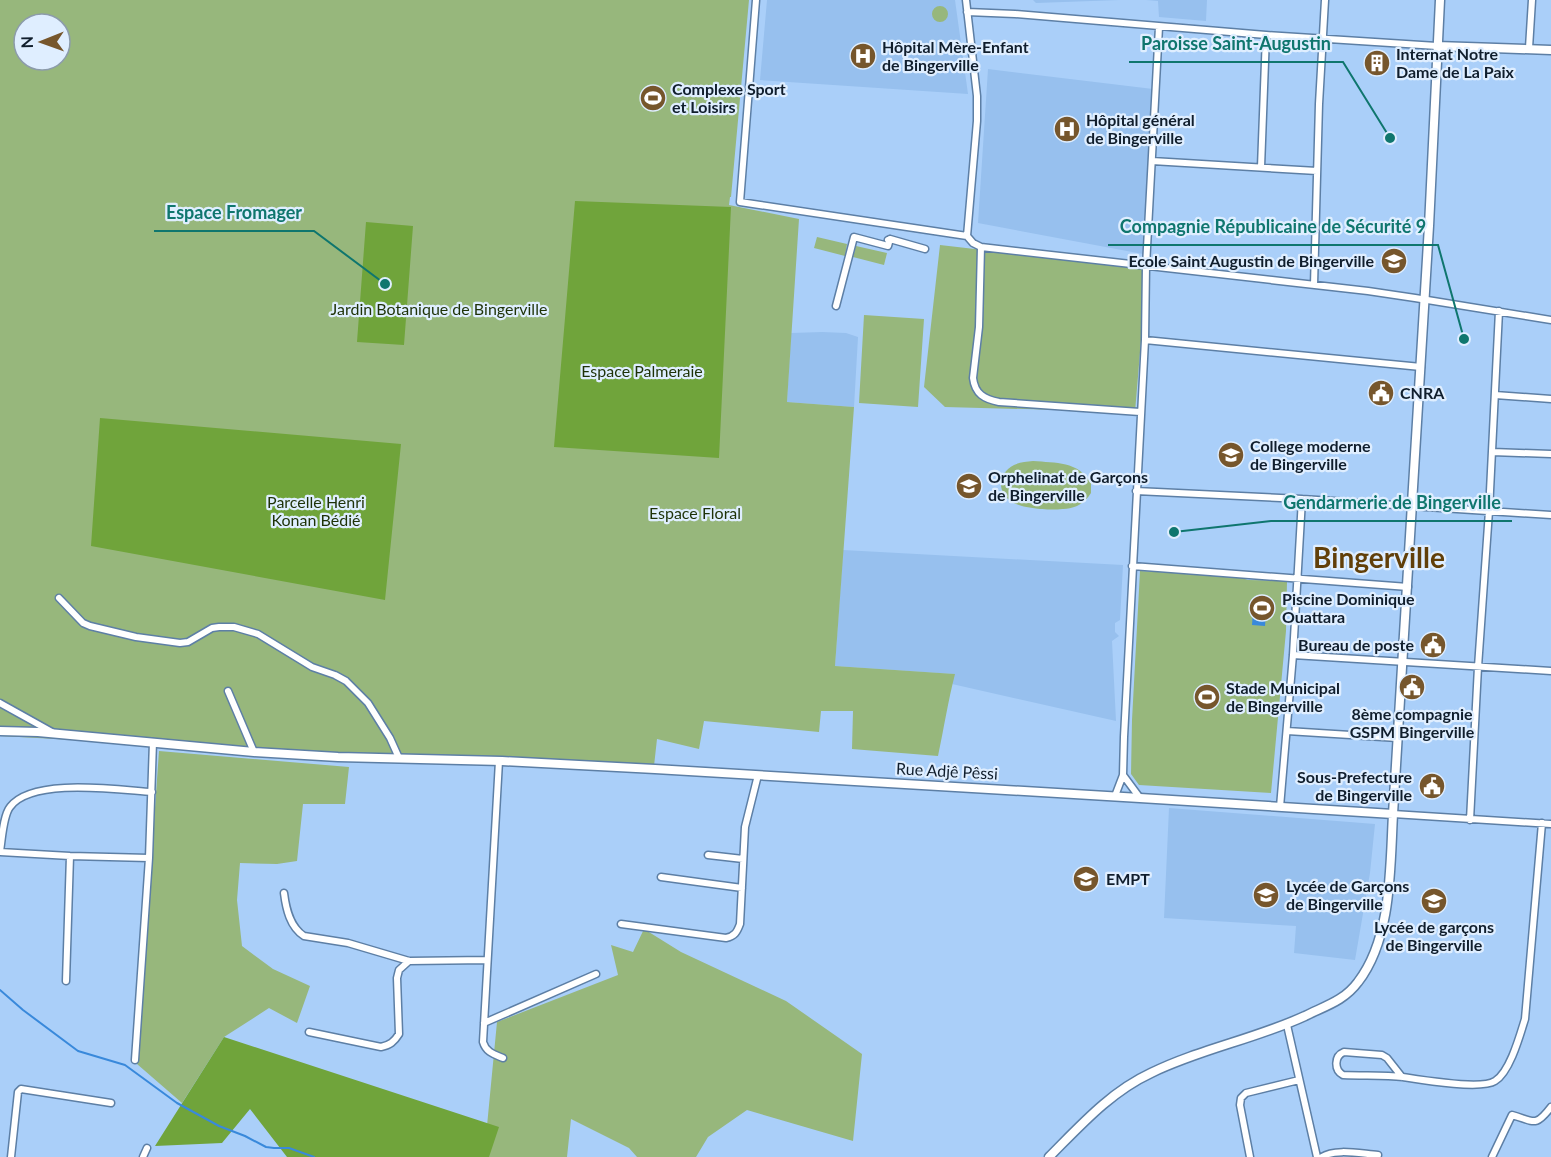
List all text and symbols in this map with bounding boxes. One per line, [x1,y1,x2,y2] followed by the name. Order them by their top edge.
[12,12,72,72] north arrow
[1129,26,1343,62] callout: Paroisse Saint-Augustin
[1141,32,1331,54] text: Paroisse Saint-Augustin
[17,36,36,49] text: N
[882,37,1029,74] place label: Hôpital Mère-Enfant de Bingerville
[848,41,878,71] hospital icon: Hôpital Mère-Enfant de Bingerville
[1396,44,1515,81] place label: Internat Notre Dame de La Paix
[1362,48,1392,78] building icon: Internat Notre Dame de La Paix
[672,79,786,116] place label: Complexe Sport et Loisirs
[638,83,668,113] sports icon: Complexe Sport et Loisirs
[1086,110,1195,147] place label: Hôpital général de Bingerville
[1052,114,1082,144] hospital icon: Hôpital général de Bingerville
[154,195,314,231] callout: Espace Fromager
[166,201,302,223] text: Espace Fromager
[1108,209,1438,245] callout: Compagnie Républicaine de Sécurité 9
[1120,215,1426,237] text: Compagnie Républicaine de Sécurité 9
[1379,246,1409,276] school or university icon: Ecole Saint Augustin de Bingerville
[1128,251,1374,270] place label: Ecole Saint Augustin de Bingerville
[331,299,547,318] park label: Jardin Botanique de Bingerville
[581,361,703,380] park label: Espace Palmeraie
[1366,378,1396,408] public building icon: CNRA
[1400,383,1445,402] place label: CNRA
[1250,436,1371,473] place label: College moderne de Bingerville
[1216,440,1246,470] school or university icon: College moderne de Bingerville
[988,467,1148,504] place label: Orphelinat de Garçons de Bingerville
[954,471,984,501] school or university icon: Orphelinat de Garçons de Bingerville
[1271,485,1512,521] callout: Gendarmerie de Bingerville
[1283,491,1501,513] text: Gendarmerie de Bingerville
[267,492,365,529] park label: Parcelle Henri Konan Bédié
[649,503,741,522] park label: Espace Floral
[1313,540,1445,574] district label: Bingerville
[1282,589,1415,626] place label: Piscine Dominique Ouattara
[1247,593,1277,623] sports icon: Piscine Dominique Ouattara
[1418,630,1448,660] public building icon: Bureau de poste
[1298,635,1414,654] place label: Bureau de poste
[1397,672,1427,702] public building icon: 8ème compagnie GSPM Bingerville
[1226,678,1340,715] place label: Stade Municipal de Bingerville
[1192,682,1222,712] sports icon: Stade Municipal de Bingerville
[1350,704,1475,741] place label: 8ème compagnie GSPM Bingerville
[896,758,998,783] street label: Rue Adjê Pêssi
[1297,767,1412,804] place label: Sous-Prefecture de Bingerville
[1417,771,1447,801] public building icon: Sous-Prefecture de Bingerville
[1071,864,1101,894] school or university icon: EMPT
[1106,869,1150,888] place label: EMPT
[1286,876,1409,913] place label: Lycée de Garçons de Bingerville
[1251,880,1281,910] school or university icon: Lycée de Garçons de Bingerville
[1419,886,1449,916] school or university icon: Lycée de garçons de Bingerville
[1374,917,1494,954] place label: Lycée de garçons de Bingerville

